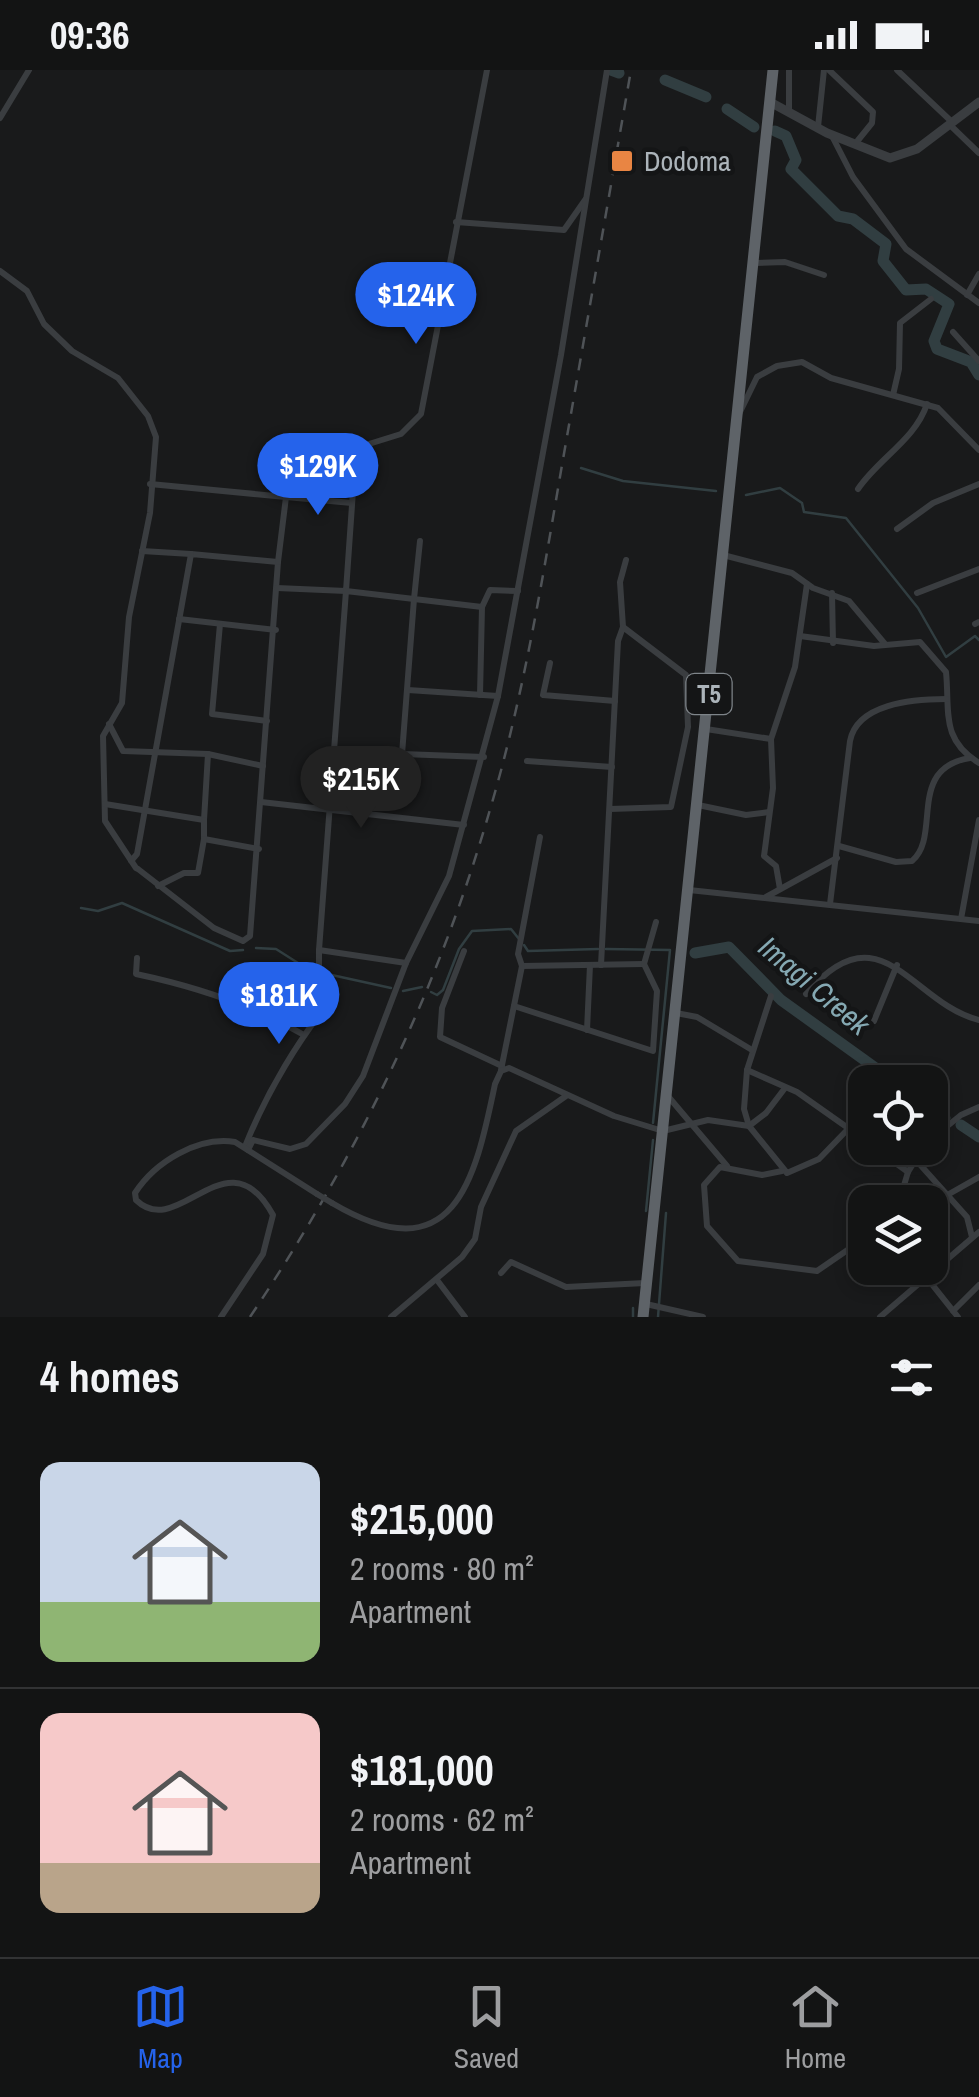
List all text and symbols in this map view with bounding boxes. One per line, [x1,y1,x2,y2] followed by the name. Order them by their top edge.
[50,10,130,61] text: 09:36
[644,142,731,180] place label: Dodoma
[609,148,635,174] marker: Dodoma
[346,262,486,347] pin: $124K
[377,273,455,316] text: $124K
[248,433,388,518] pin: $129K
[279,444,357,487] text: $129K
[686,674,732,714] road number: T5
[291,746,431,831] pin: $215K
[322,757,400,800] text: $215K
[750,927,880,1045] water label: Imagi Creek
[209,962,349,1047] pin: $181K
[240,973,318,1016] text: $181K
[848,1065,948,1285] map controls
[848,1065,948,1165] button: locate
[848,1185,948,1285] button: layers
[40,1349,180,1405] text: 4 homes
[884,1350,939,1405] icon: filters
[350,1491,494,1547] text: $215,000
[120,1502,240,1622] icon: home
[350,1547,534,1590] text: 2 rooms · 80 m²
[350,1590,471,1633] text: Apartment
[350,1742,494,1798] text: $181,000
[120,1753,240,1873] icon: home
[350,1798,534,1841] text: 2 rooms · 62 m²
[350,1841,471,1884] text: Apartment
[133,1979,188,2077] tab: Map
[454,1979,519,2077] tab: Saved
[785,1979,846,2077] tab: Home

